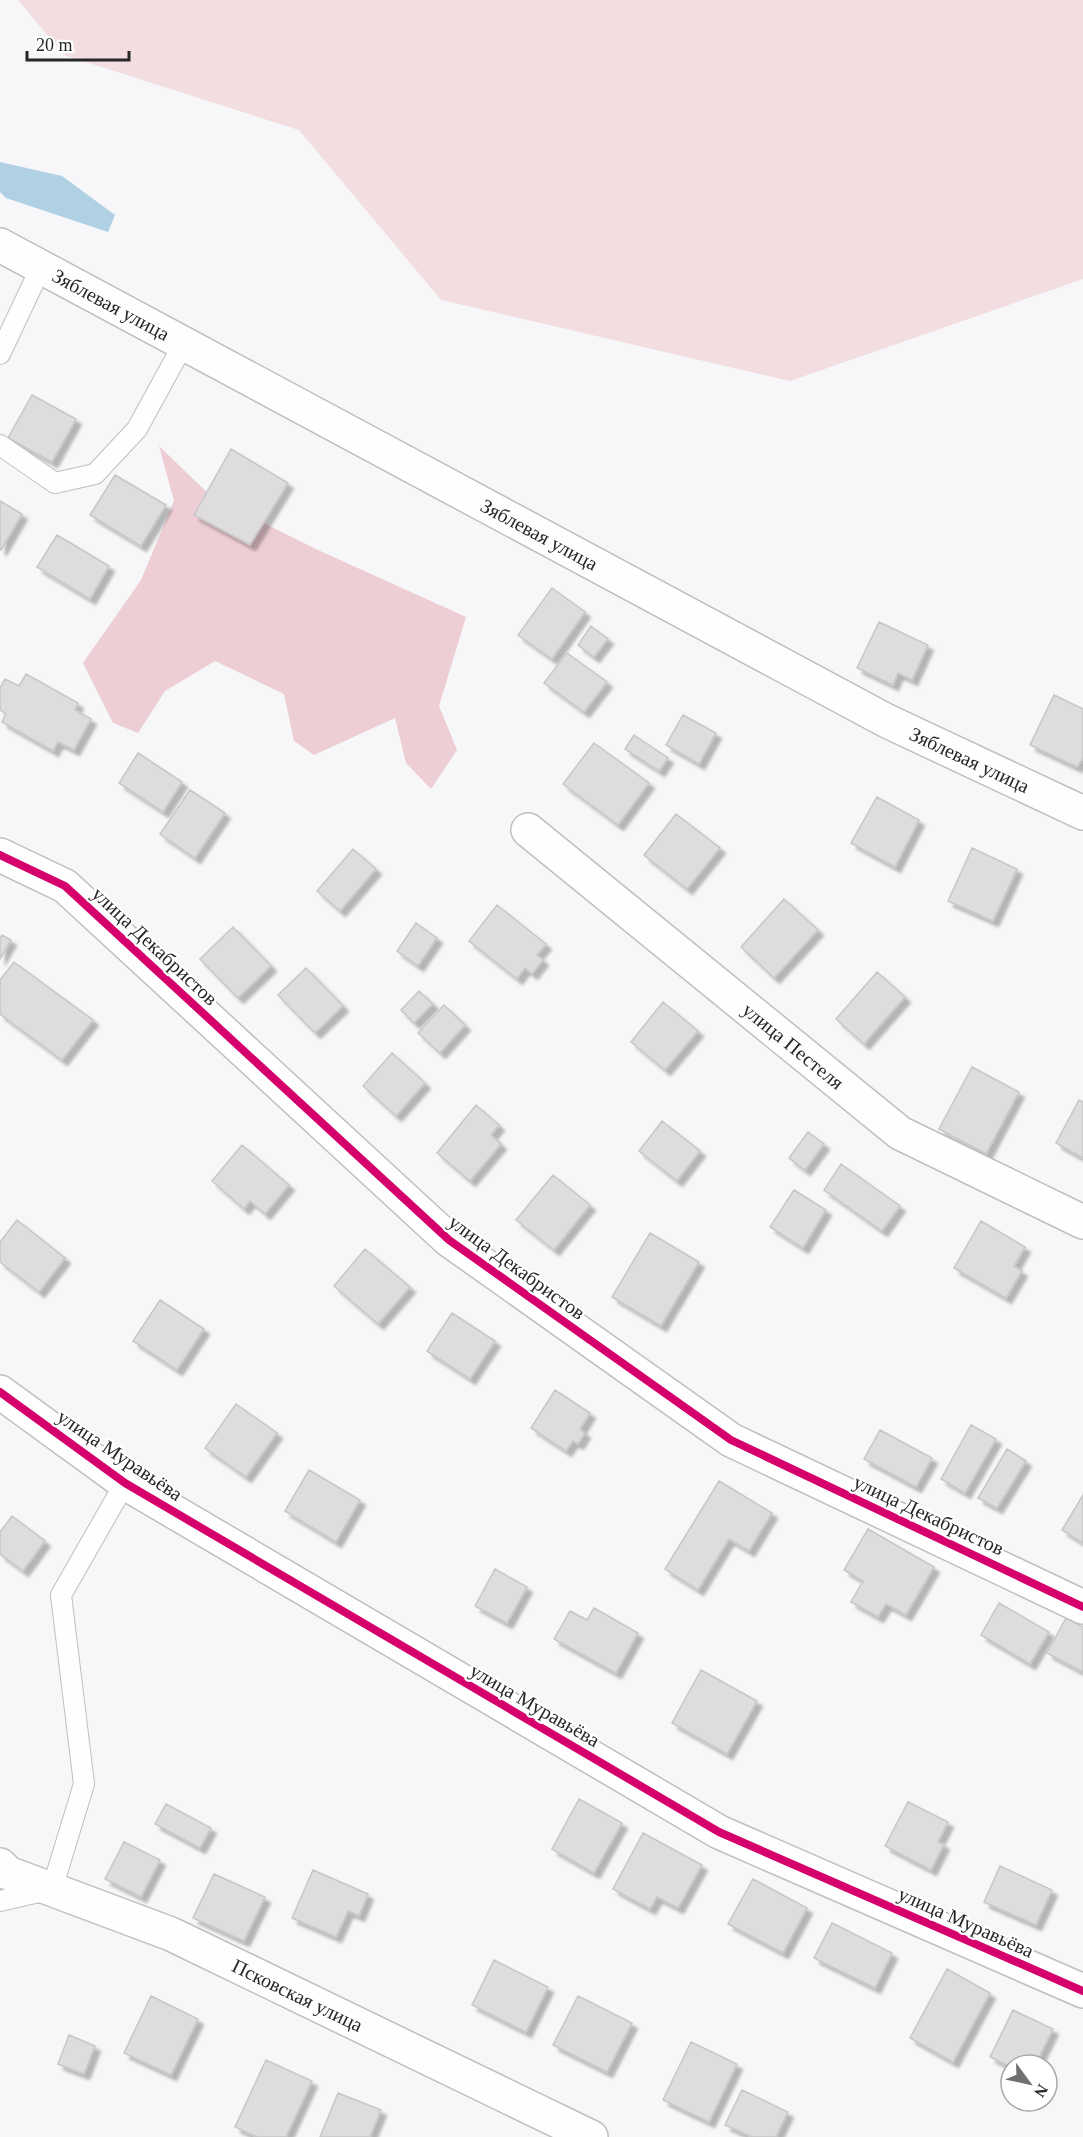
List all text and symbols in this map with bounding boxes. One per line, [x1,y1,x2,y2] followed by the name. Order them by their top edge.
[27,24,129,62] scale bar
[36,35,73,55] text: 20 m
[49,264,173,345] street label: Зяблевая улица
[477,494,602,575] street label: Зяблевая улица
[906,722,1033,797] street label: Зяблевая улица
[87,882,222,1010] street label: улица Декабристов
[738,998,848,1094] street label: улица Пестеля
[444,1210,589,1325] street label: улица Декабристов
[53,1405,187,1506] street label: улица Муравьёва
[850,1471,1008,1560] street label: улица Декабристов
[466,1659,604,1752] street label: улица Муравьёва
[894,1882,1037,1963] street label: улица Муравьёва
[229,1954,367,2036] street label: Псковская улица
[999,2053,1059,2113] north arrow
[1031,2081,1051,2101] text: N

